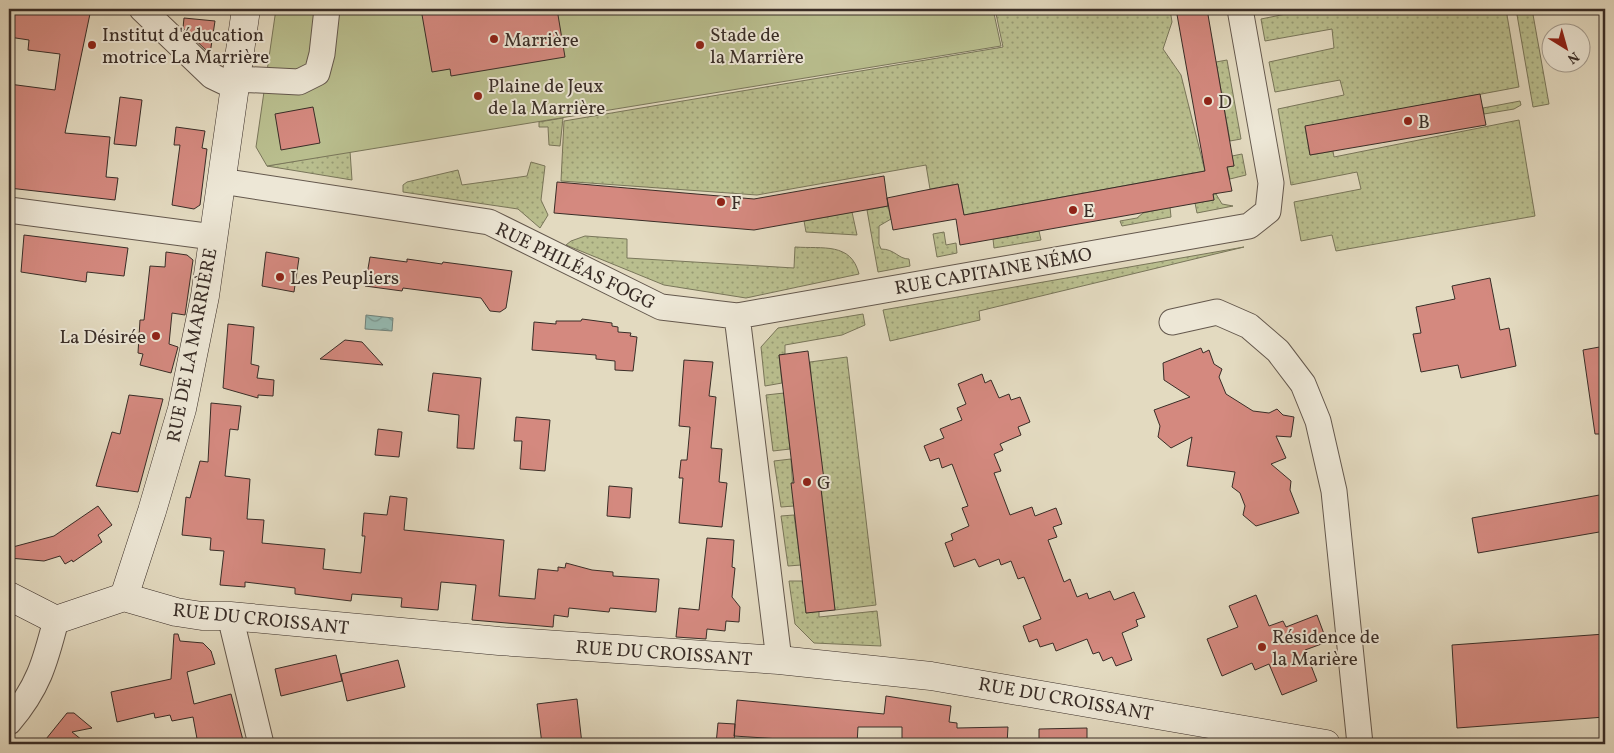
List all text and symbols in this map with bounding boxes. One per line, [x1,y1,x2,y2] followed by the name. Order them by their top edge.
[1542,22,1592,72] north arrow
[102,23,269,71] place label: Institut d'éducation motrice La Marrière
[710,23,804,71] place label: Stade de la Marrière
[504,28,579,54] place label: Marrière
[488,33,500,45] marker: Marrière
[86,39,98,51] marker: Institut d'éducation motrice La Marrière
[694,39,706,51] marker: Stade de la Marrière
[1563,47,1583,68] text: N
[488,74,605,122] place label: Plaine de Jeux de la Marrière
[472,90,484,102] marker: Plaine de Jeux de la Marrière
[1218,90,1232,116] place label: D
[1202,95,1214,107] marker: D
[1418,110,1430,136] place label: B
[1402,115,1414,127] marker: B
[731,191,742,217] place label: F
[715,196,727,208] marker: F
[1083,199,1094,225] place label: E
[1067,204,1079,216] marker: E
[491,217,659,317] street label: RUE PHILÉAS FOGG
[893,242,1094,302] street label: RUE CAPITAINE NÉMO
[161,246,225,445] street label: RUE DE LA MARRIÈRE
[290,266,399,292] place label: Les Peupliers
[274,271,286,283] marker: Les Peupliers
[59,325,146,351] place label: La Désirée
[150,330,162,342] marker: La Désirée
[817,471,831,497] place label: G
[801,476,813,488] marker: G
[171,598,350,642] street label: RUE DU CROISSANT
[1272,625,1380,673] place label: Résidence de la Marière
[575,635,753,673] street label: RUE DU CROISSANT
[1256,641,1268,653] marker: Résidence de la Marière
[976,672,1155,728] street label: RUE DU CROISSANT

